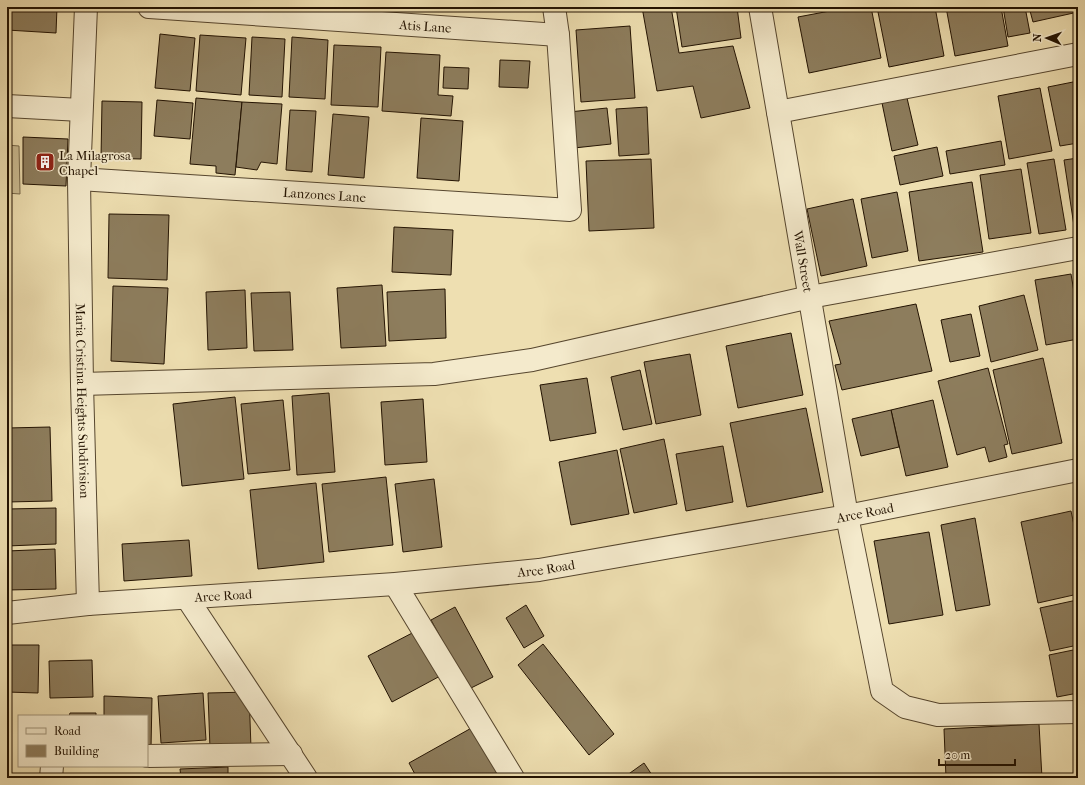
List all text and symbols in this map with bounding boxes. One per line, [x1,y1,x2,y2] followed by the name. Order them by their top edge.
[398,17,452,35] street label: Atis Lane
[1027,18,1067,58] north arrow
[1031,33,1044,42] text: N
[59,148,132,178] place label: La Milagrosa Chapel
[34,151,56,173] building icon: La Milagrosa Chapel
[283,184,367,205] street label: Lanzones Lane
[791,228,816,294] street label: Wall Street
[73,303,93,499] street label: Maria Cristina Heights Subdivision
[834,499,896,525] street label: Arce Road
[516,556,577,580] street label: Arce Road
[193,586,253,605] street label: Arce Road
[18,715,148,767] legend
[54,724,81,738] text: Road
[939,741,1015,767] scale bar
[54,744,99,758] text: Building
[945,748,970,762] text: 20 m

